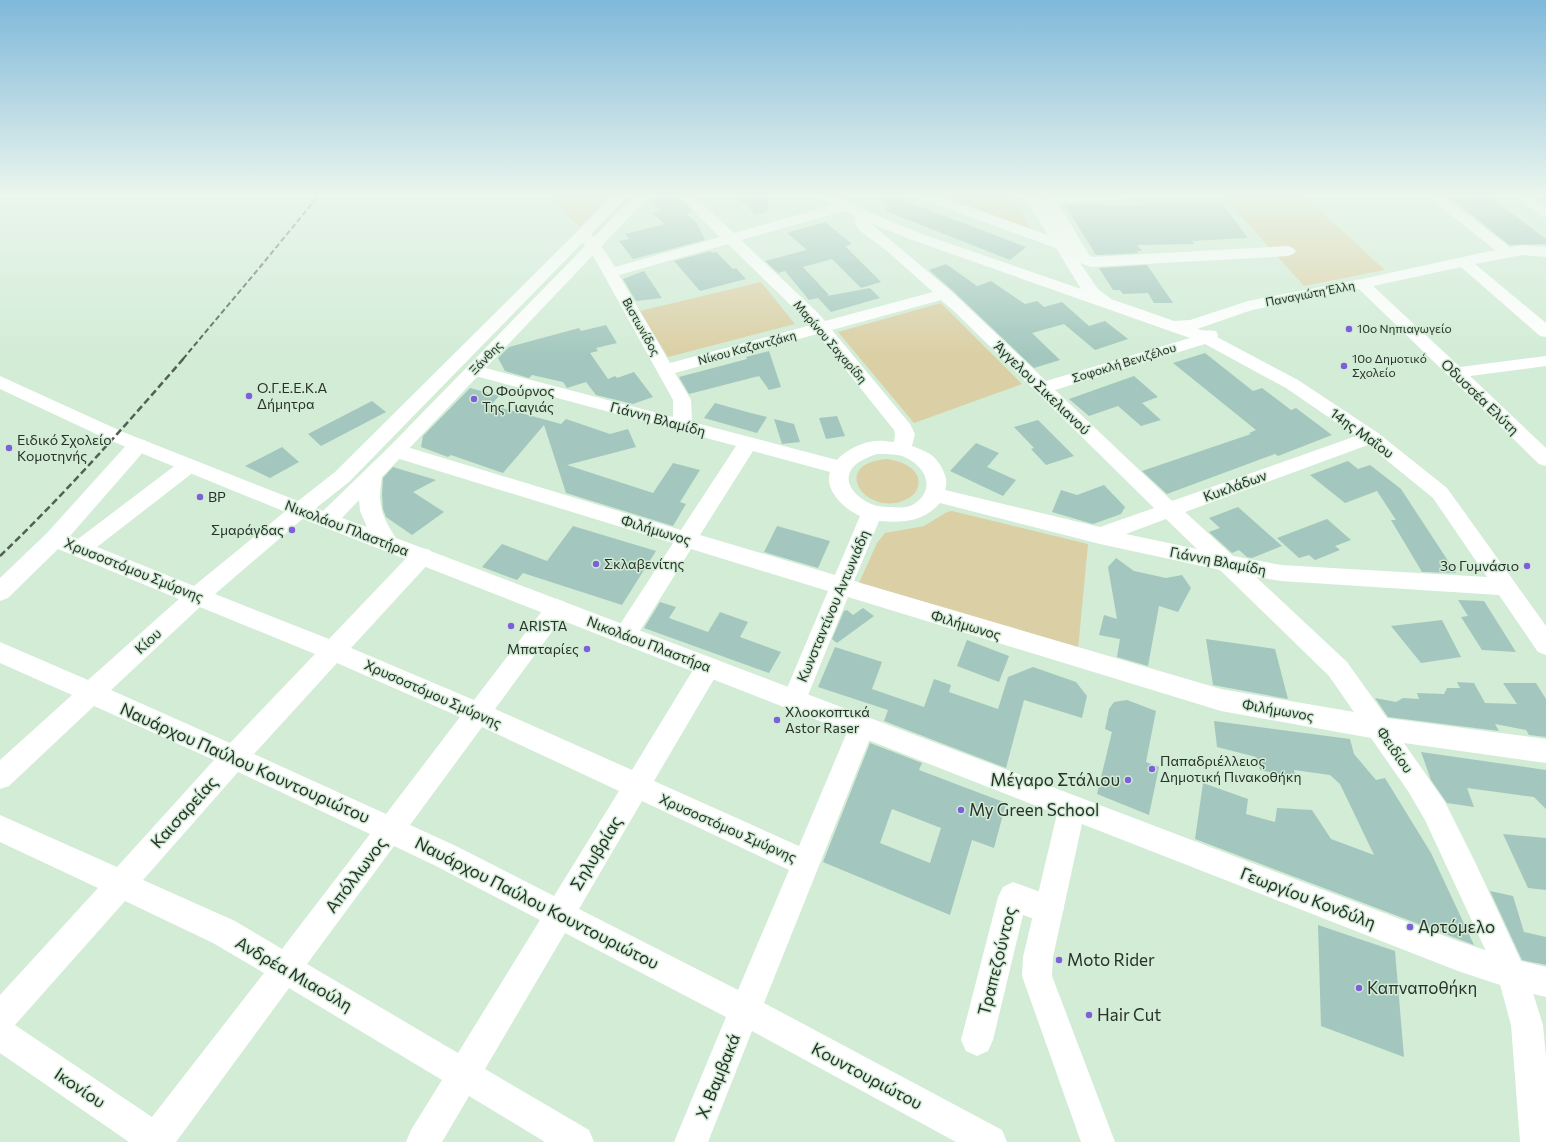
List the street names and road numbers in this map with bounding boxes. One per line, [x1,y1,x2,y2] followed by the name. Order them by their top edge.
[1264,277,1356,309] street label: Παναγιώτη Έλλη
[620,295,664,358] street label: Βιστωνίδος
[791,297,870,385] street label: Μαρίνου Σαχαρίδη
[696,327,797,367] street label: Νίκου Καζαντζάκη
[990,337,1094,438] street label: Άγγελου Σικελιανού
[466,338,505,377] street label: Ξάνθης
[1070,339,1178,385] street label: Σοφοκλή Βενιζέλου
[1438,355,1523,438] street label: Οδυσσέα Ελύτη
[609,398,708,439] street label: Γιάννη Βλαμίδη
[1327,404,1397,461] street label: 14ης Μαΐου
[1201,466,1269,505] street label: Κυκλάδων
[283,496,412,559] street label: Νικολάου Πλαστήρα
[619,511,693,548] street label: Φιλήμωνος
[793,527,872,684] street label: Κωνσταντίνου Αντωνιάδη
[62,534,206,605] street label: Χρυσοστόμου Σμύρνης
[1168,543,1268,578] street label: Γιάννη Βλαμίδη
[929,606,1003,643] street label: Φιλήμωνος
[585,612,714,675] street label: Νικολάου Πλαστήρα
[131,624,164,657] street label: Κίου
[362,656,504,732] street label: Χρυσοστόμου Σμύρνης
[1241,695,1315,724] street label: Φιλήμωνος
[117,698,373,827] street label: Ναυάρχου Παύλου Κουντουριώτου
[1374,724,1417,776] street label: Φειδίου
[146,771,222,852] street label: Καισαρείας
[657,790,799,866] street label: Χρυσοστόμου Σμύρνης
[565,812,626,894] street label: Σηλυβρίας
[412,832,663,973] street label: Ναυάρχου Παύλου Κουντουριώτου
[320,833,391,917] street label: Απόλλωνος
[1237,862,1379,933] street label: Γεωργίου Κονδύλη
[973,904,1020,1018] street label: Τραπεζούντος
[232,932,357,1016] street label: Ανδρέα Μιαούλη
[691,1030,744,1121] street label: Χ. Βαμβακά
[808,1038,926,1114] street label: Κουντουριώτου
[51,1063,110,1112] street label: Ικονίου

